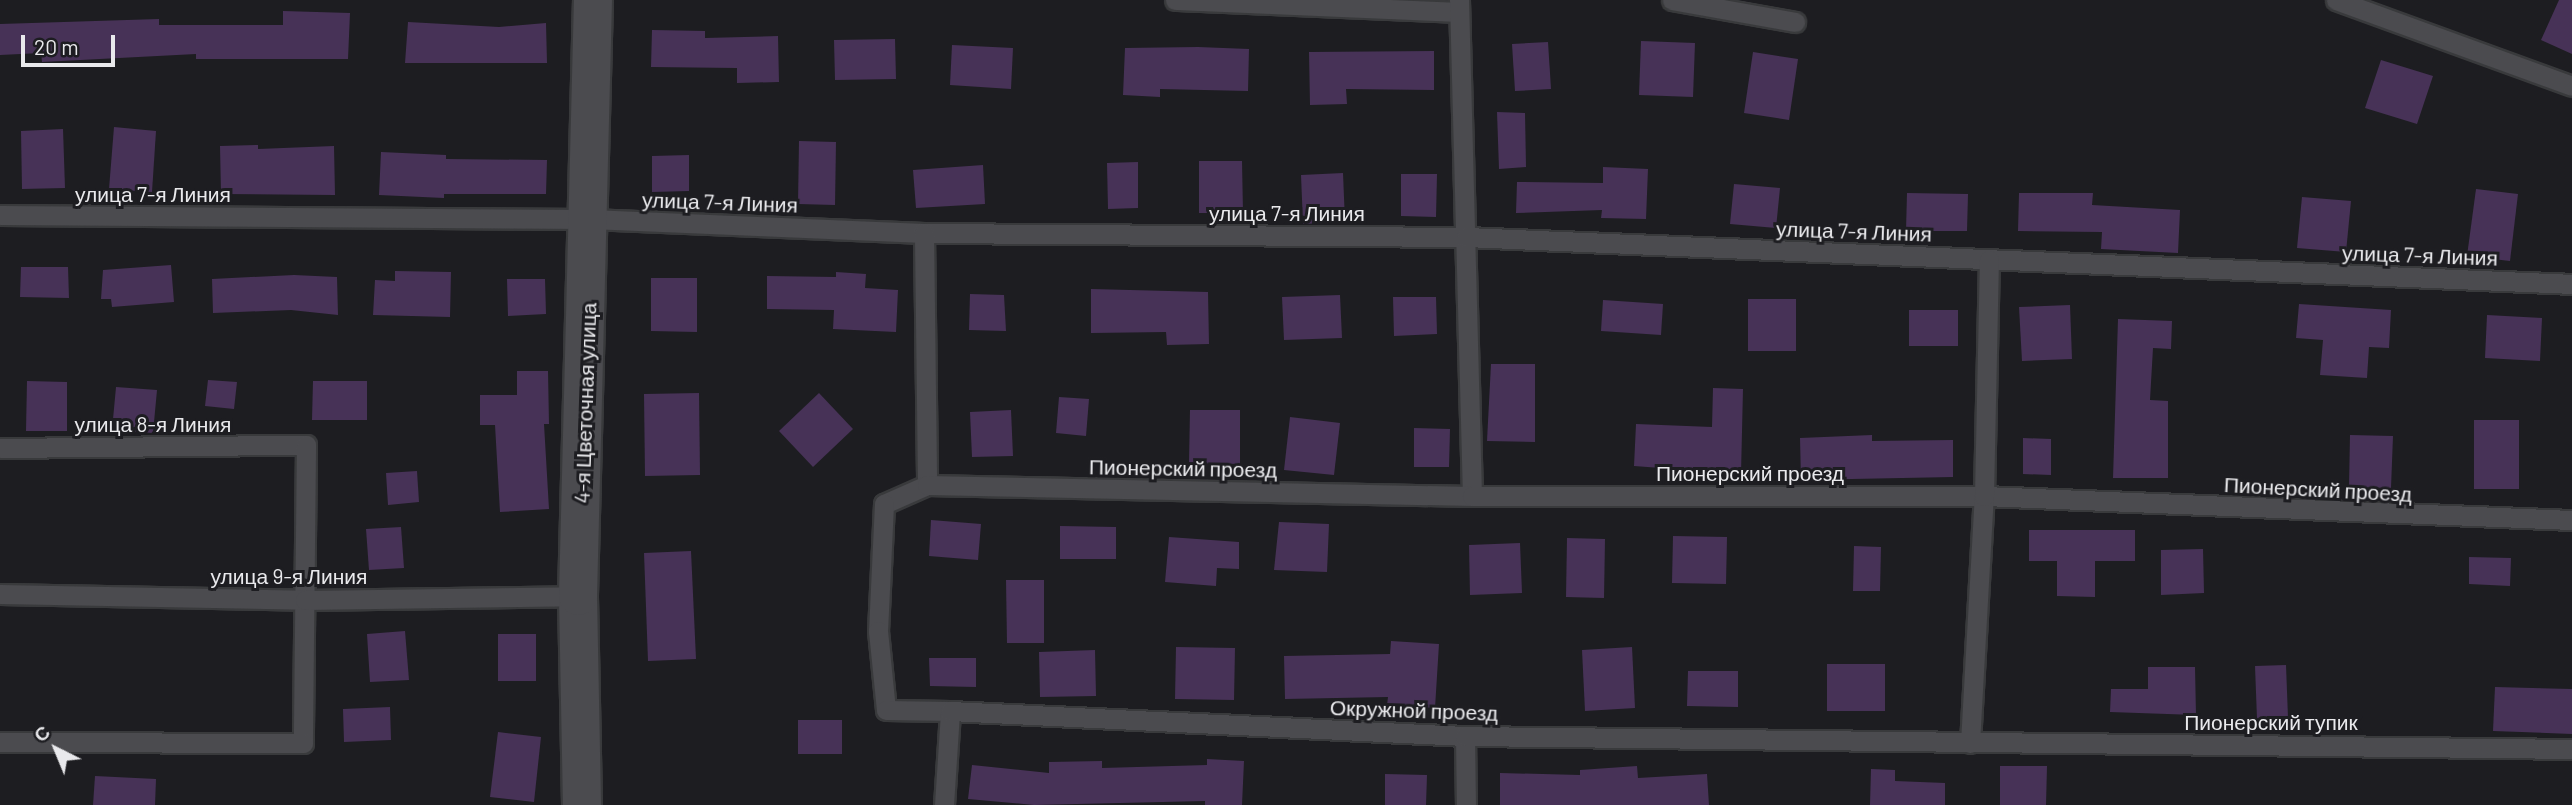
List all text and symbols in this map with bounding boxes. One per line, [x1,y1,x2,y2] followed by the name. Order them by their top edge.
[24,21,119,65] scale bar
[34,34,79,59] text: 20 m
[75,181,231,207] street label: улица 7-я Линия
[642,187,798,217] street label: улица 7-я Линия
[1209,200,1365,226] street label: улица 7-я Линия
[1776,216,1932,246] street label: улица 7-я Линия
[2342,240,2498,270] street label: улица 7-я Линия
[569,302,601,504] street label: 4-я Цветочная улица
[75,411,231,437] street label: улица 8-я Линия
[1089,454,1277,482] street label: Пионерский проезд
[1656,460,1844,486] street label: Пионерский проезд
[2223,471,2413,507] street label: Пионерский проезд
[211,563,367,589] street label: улица 9-я Линия
[1329,694,1499,726] street label: Окружной проезд
[2184,709,2358,735] street label: Пионерский тупик
[21,714,91,784] north arrow
[28,720,54,746] text: С

